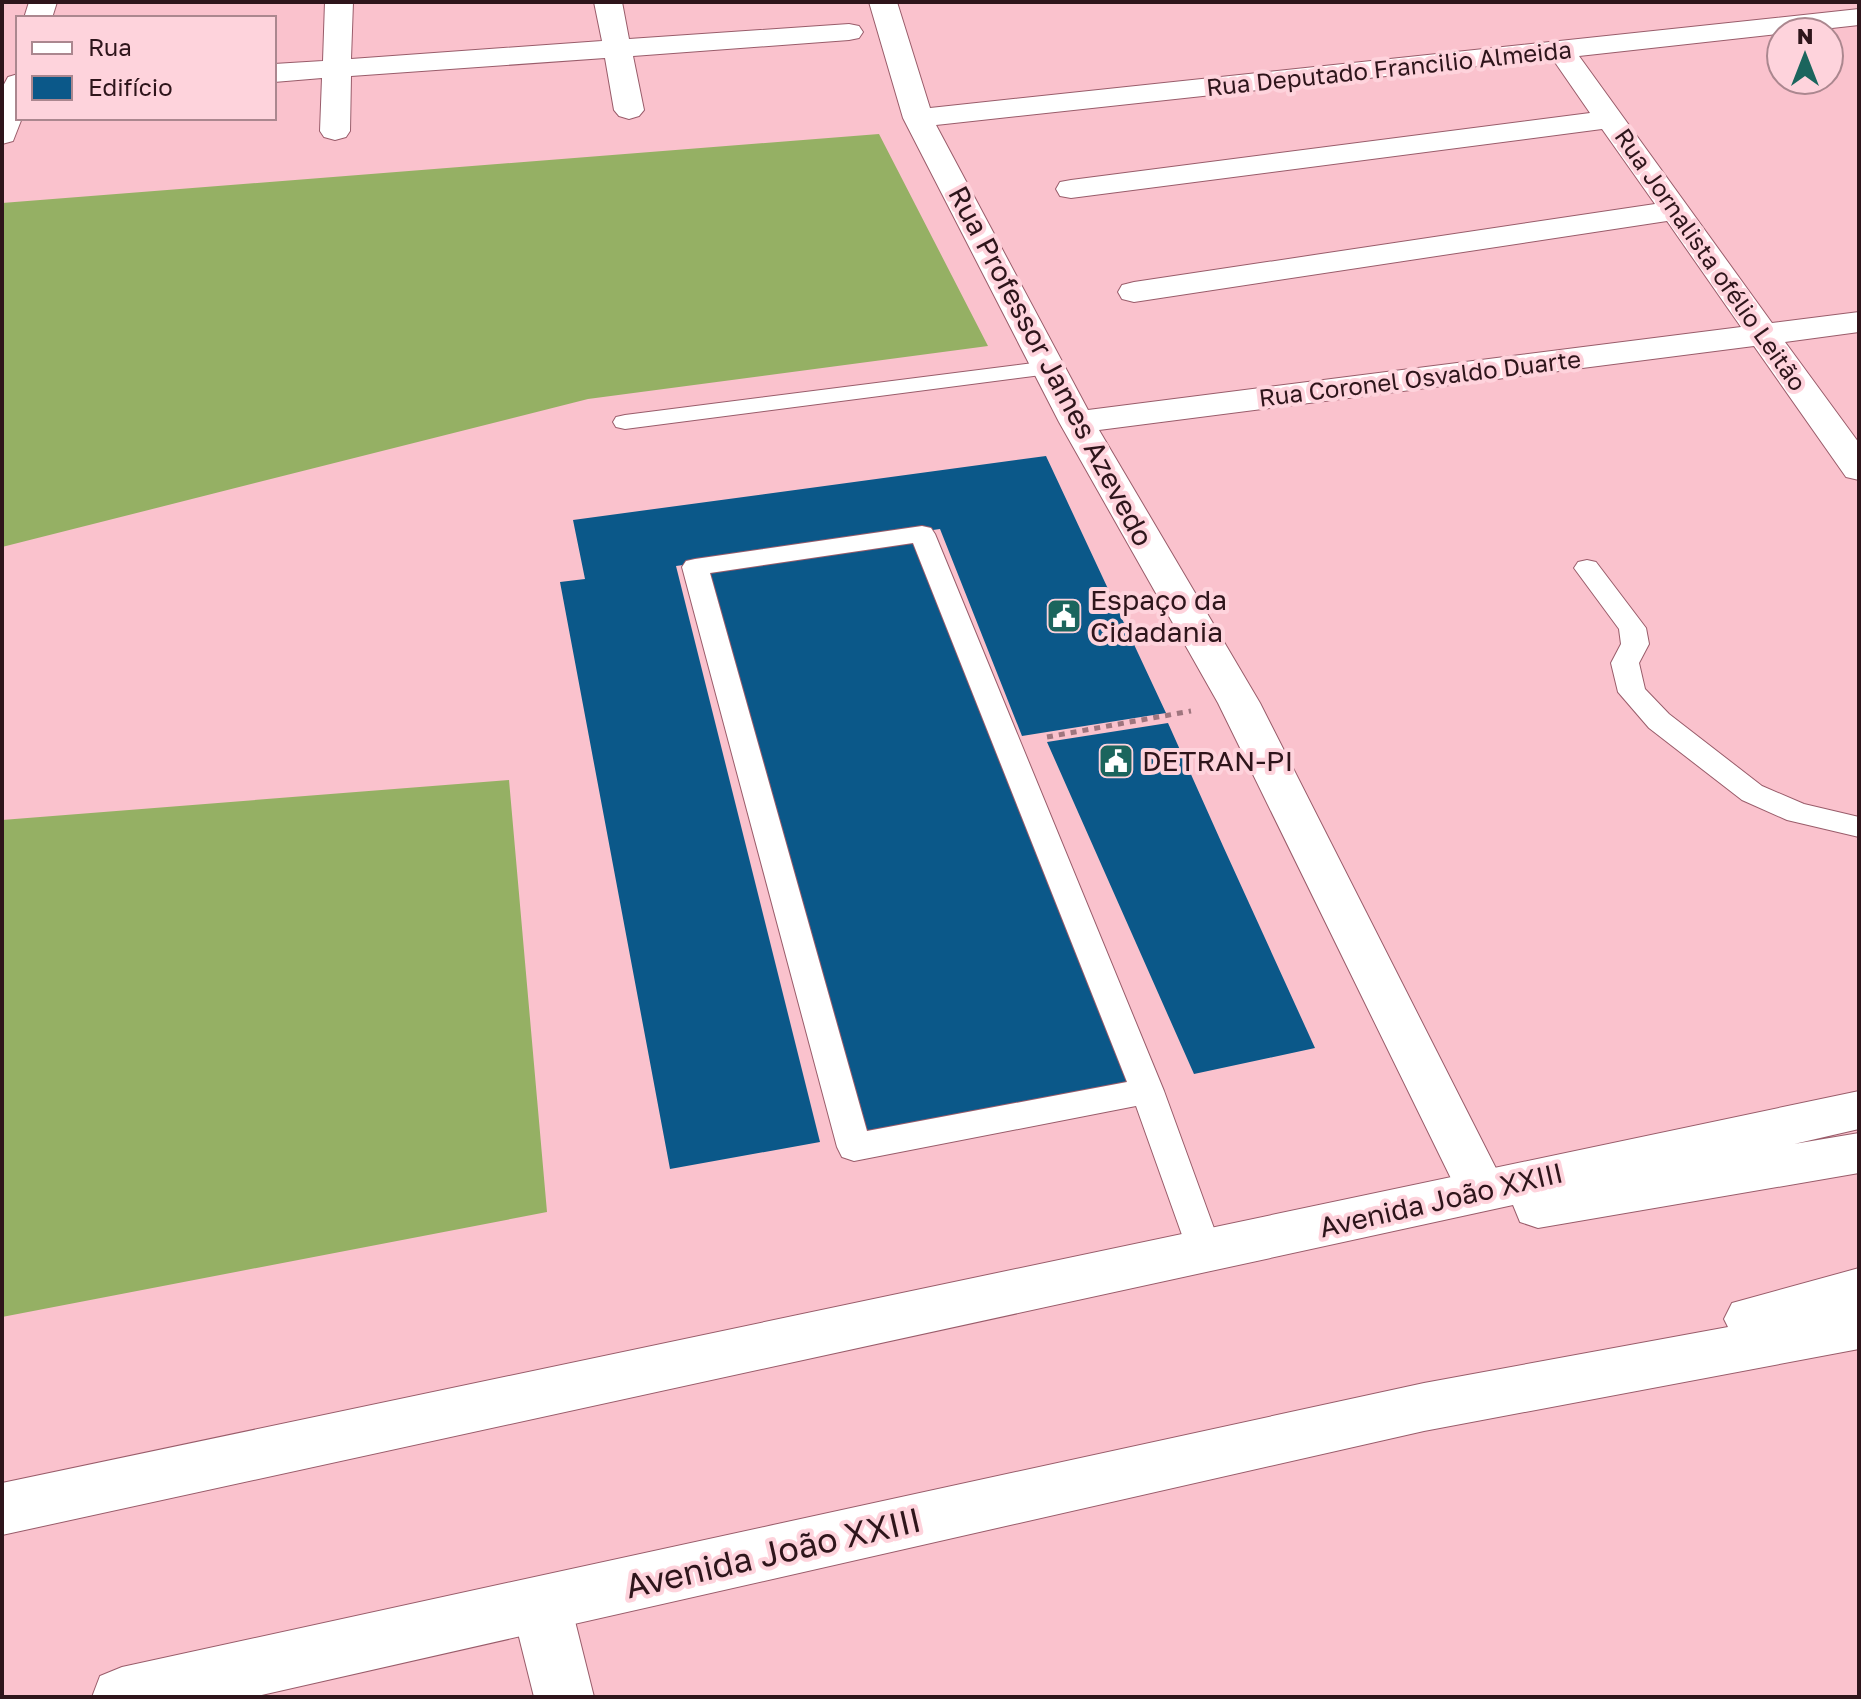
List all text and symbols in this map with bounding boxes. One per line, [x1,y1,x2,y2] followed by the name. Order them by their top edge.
[16,16,276,120] legend
[1765,16,1845,96] north arrow
[1797,22,1813,49] text: N
[88,32,132,61] text: Rua
[1205,34,1573,101] street label: Rua Deputado Francilio Almeida
[88,72,173,101] text: Edifício
[1609,122,1813,396] street label: Rua Jornalista ofélio Leitão
[942,180,1161,551] street label: Rua Professor James Azevedo
[1257,343,1582,412] street label: Rua Coronel Osvaldo Duarte
[1090,583,1227,648] place label: Espaço da Cidadania
[1045,597,1083,635] public building icon: Espaço da Cidadania
[1097,742,1135,780] public building icon: DETRAN-PI
[1142,744,1293,777] place label: DETRAN-PI
[1316,1155,1566,1244] street label: Avenida João XXIII
[621,1499,924,1605] street label: Avenida João XXIII

